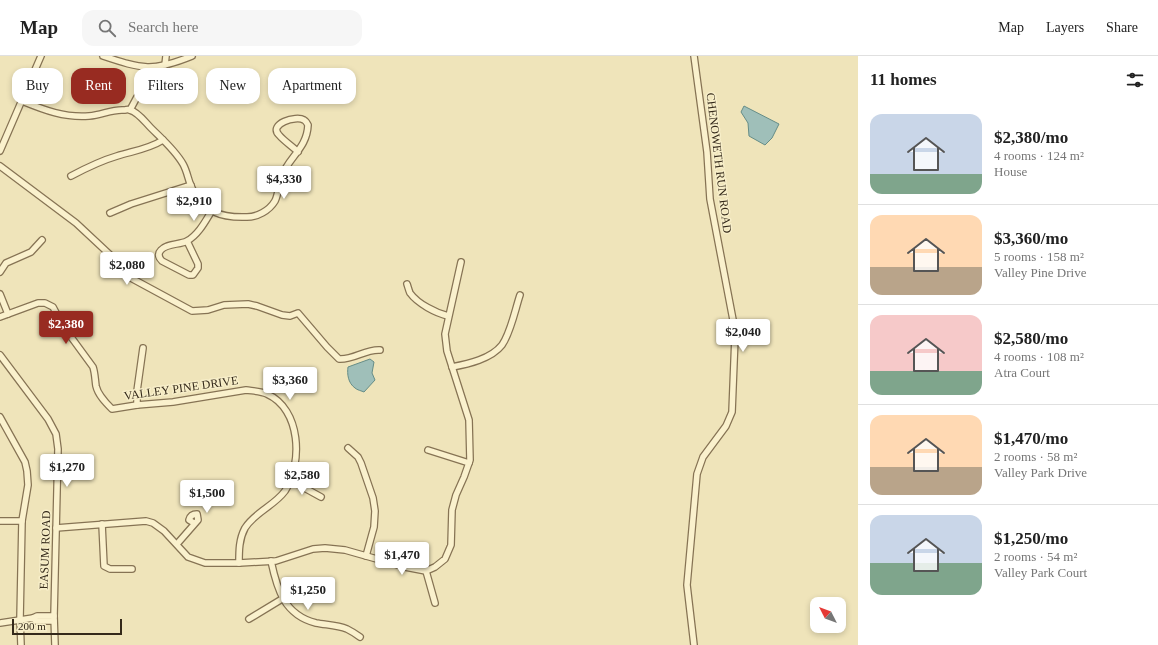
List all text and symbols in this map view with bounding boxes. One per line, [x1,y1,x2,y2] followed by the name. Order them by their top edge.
[82,10,362,46] search box
[20,17,58,38] text: Map
[96,17,118,39] icon: search
[128,19,198,35] text: Search here
[998,20,1024,35] text: Map
[1046,20,1084,35] text: Layers
[1106,20,1138,35] text: Share
[12,68,63,104] chip: Buy
[71,68,126,104] chip: Rent
[134,68,198,104] chip: Filters
[206,68,260,104] chip: New
[268,68,356,104] chip: Apartment
[1124,69,1146,91] icon: filters
[870,70,937,89] text: 11 homes
[703,92,735,234] street label: CHENOWETH RUN ROAD
[994,128,1068,147] text: $2,380/mo
[902,130,950,178] icon: home
[994,148,1084,163] text: 4 rooms · 124 m²
[994,164,1027,179] text: House
[251,166,317,200] pin: $4,330
[266,171,302,186] text: $4,330
[161,188,227,222] pin: $2,910
[176,193,212,208] text: $2,910
[994,229,1068,248] text: $3,360/mo
[902,231,950,279] icon: home
[994,249,1084,264] text: 5 rooms · 158 m²
[94,252,160,286] pin: $2,080
[109,257,145,272] text: $2,080
[994,265,1086,280] text: Valley Pine Drive
[33,311,99,345] pin: $2,380
[48,316,84,331] text: $2,380
[710,319,776,353] pin: $2,040
[725,324,761,339] text: $2,040
[994,329,1068,348] text: $2,580/mo
[902,331,950,379] icon: home
[994,349,1084,364] text: 4 rooms · 108 m²
[994,365,1050,380] text: Atra Court
[257,367,323,401] pin: $3,360
[272,372,308,387] text: $3,360
[123,373,239,403] street label: VALLEY PINE DRIVE
[994,429,1068,448] text: $1,470/mo
[902,431,950,479] icon: home
[994,449,1077,464] text: 2 rooms · 58 m²
[34,454,100,488] pin: $1,270
[49,459,85,474] text: $1,270
[269,462,335,496] pin: $2,580
[994,465,1087,480] text: Valley Park Drive
[284,467,320,482] text: $2,580
[174,480,240,514] pin: $1,500
[189,485,225,500] text: $1,500
[37,510,53,590] street label: EASUM ROAD
[994,529,1068,548] text: $1,250/mo
[902,531,950,579] icon: home
[369,542,435,576] pin: $1,470
[384,547,420,562] text: $1,470
[994,549,1077,564] text: 2 rooms · 54 m²
[994,565,1087,580] text: Valley Park Court
[275,577,341,611] pin: $1,250
[290,582,326,597] text: $1,250
[810,597,846,633] north arrow
[810,597,846,633] map controls
[12,617,122,636] scale bar
[18,620,46,632] text: 200 m

